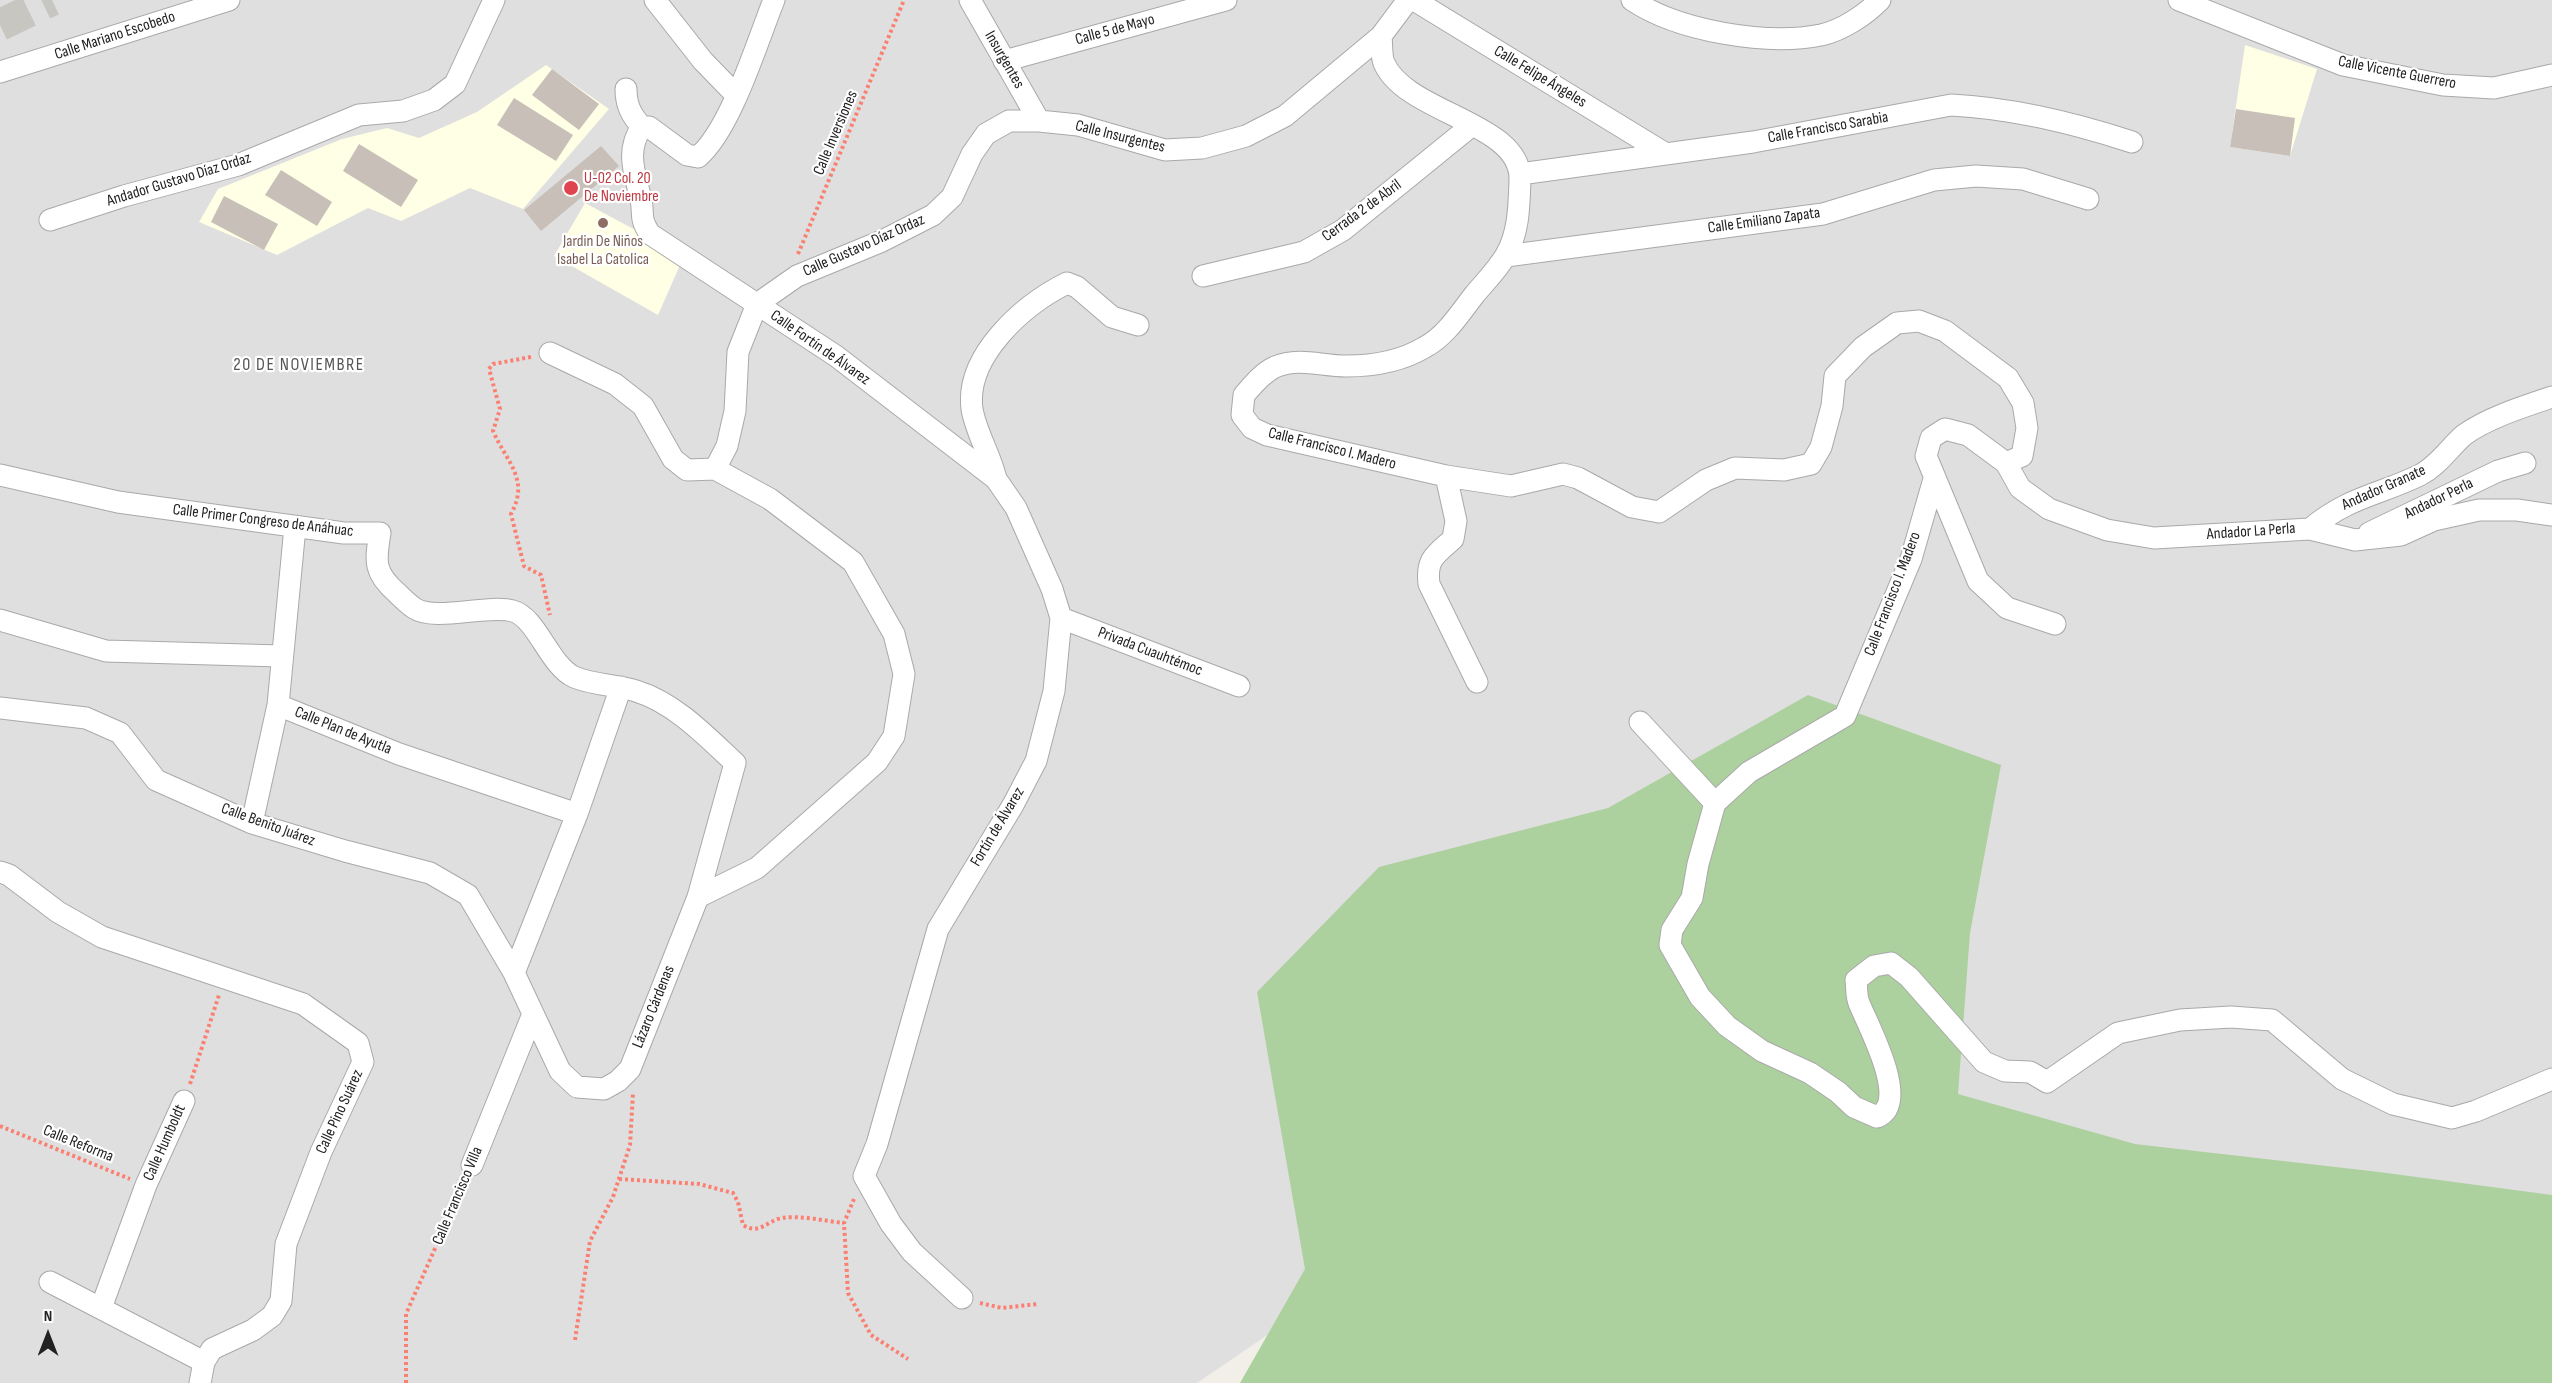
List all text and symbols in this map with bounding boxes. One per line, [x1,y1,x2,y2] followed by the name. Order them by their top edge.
[52,7,178,65] street label: Calle Mariano Escobedo
[1073,10,1157,50] street label: Calle 5 de Mayo
[980,28,1028,92] street label: Insurgentes
[1490,42,1590,112] street label: Calle Felipe Ángeles
[2336,52,2458,94] street label: Calle Vicente Guerrero
[810,88,862,178] street label: Calle Inversiones
[1766,108,1890,148] street label: Calle Francisco Sarabia
[1073,117,1167,157] street label: Calle Insurgentes
[105,149,253,211] street label: Andador Gustavo Díaz Ordaz
[584,169,659,207] place label: U-02 Col. 20 De Noviembre
[1319,176,1405,246] street label: Cerrada 2 de Abril
[562,179,580,197] marker: U-02 Col. 20 De Noviembre
[1707,204,1821,238] street label: Calle Emiliano Zapata
[800,211,928,281] street label: Calle Gustavo Díaz Ordaz
[596,216,610,230] marker: Jardin De Niños Isabel La Catolica
[557,232,649,270] place label: Jardin De Niños Isabel La Catolica
[766,306,874,390] street label: Calle Fortín de Álvarez
[233,354,365,376] district label: 20 DE NOVIEMBRE
[1266,424,1398,474] street label: Calle Francisco I. Madero
[2339,461,2429,515] street label: Andador Granate
[2401,474,2477,524] street label: Andador Perla
[172,500,354,542] street label: Calle Primer Congreso de Anáhuac
[2206,519,2296,545] street label: Andador La Perla
[1861,529,1925,659] street label: Calle Francisco I. Madero
[1095,623,1205,681] street label: Privada Cuauhtémoc
[292,703,394,759] street label: Calle Plan de Ayutla
[967,784,1029,870] street label: Fortín de Álvarez
[218,799,318,851] street label: Calle Benito Juárez
[629,963,679,1051] street label: Lázaro Cárdenas
[312,1067,368,1157] street label: Calle Pino Suárez
[140,1102,190,1184] street label: Calle Humboldt
[40,1121,116,1167] street label: Calle Reforma
[429,1144,487,1248] street label: Calle Francisco Villa
[18,1305,78,1365] north arrow
[44,1307,52,1326] text: N

